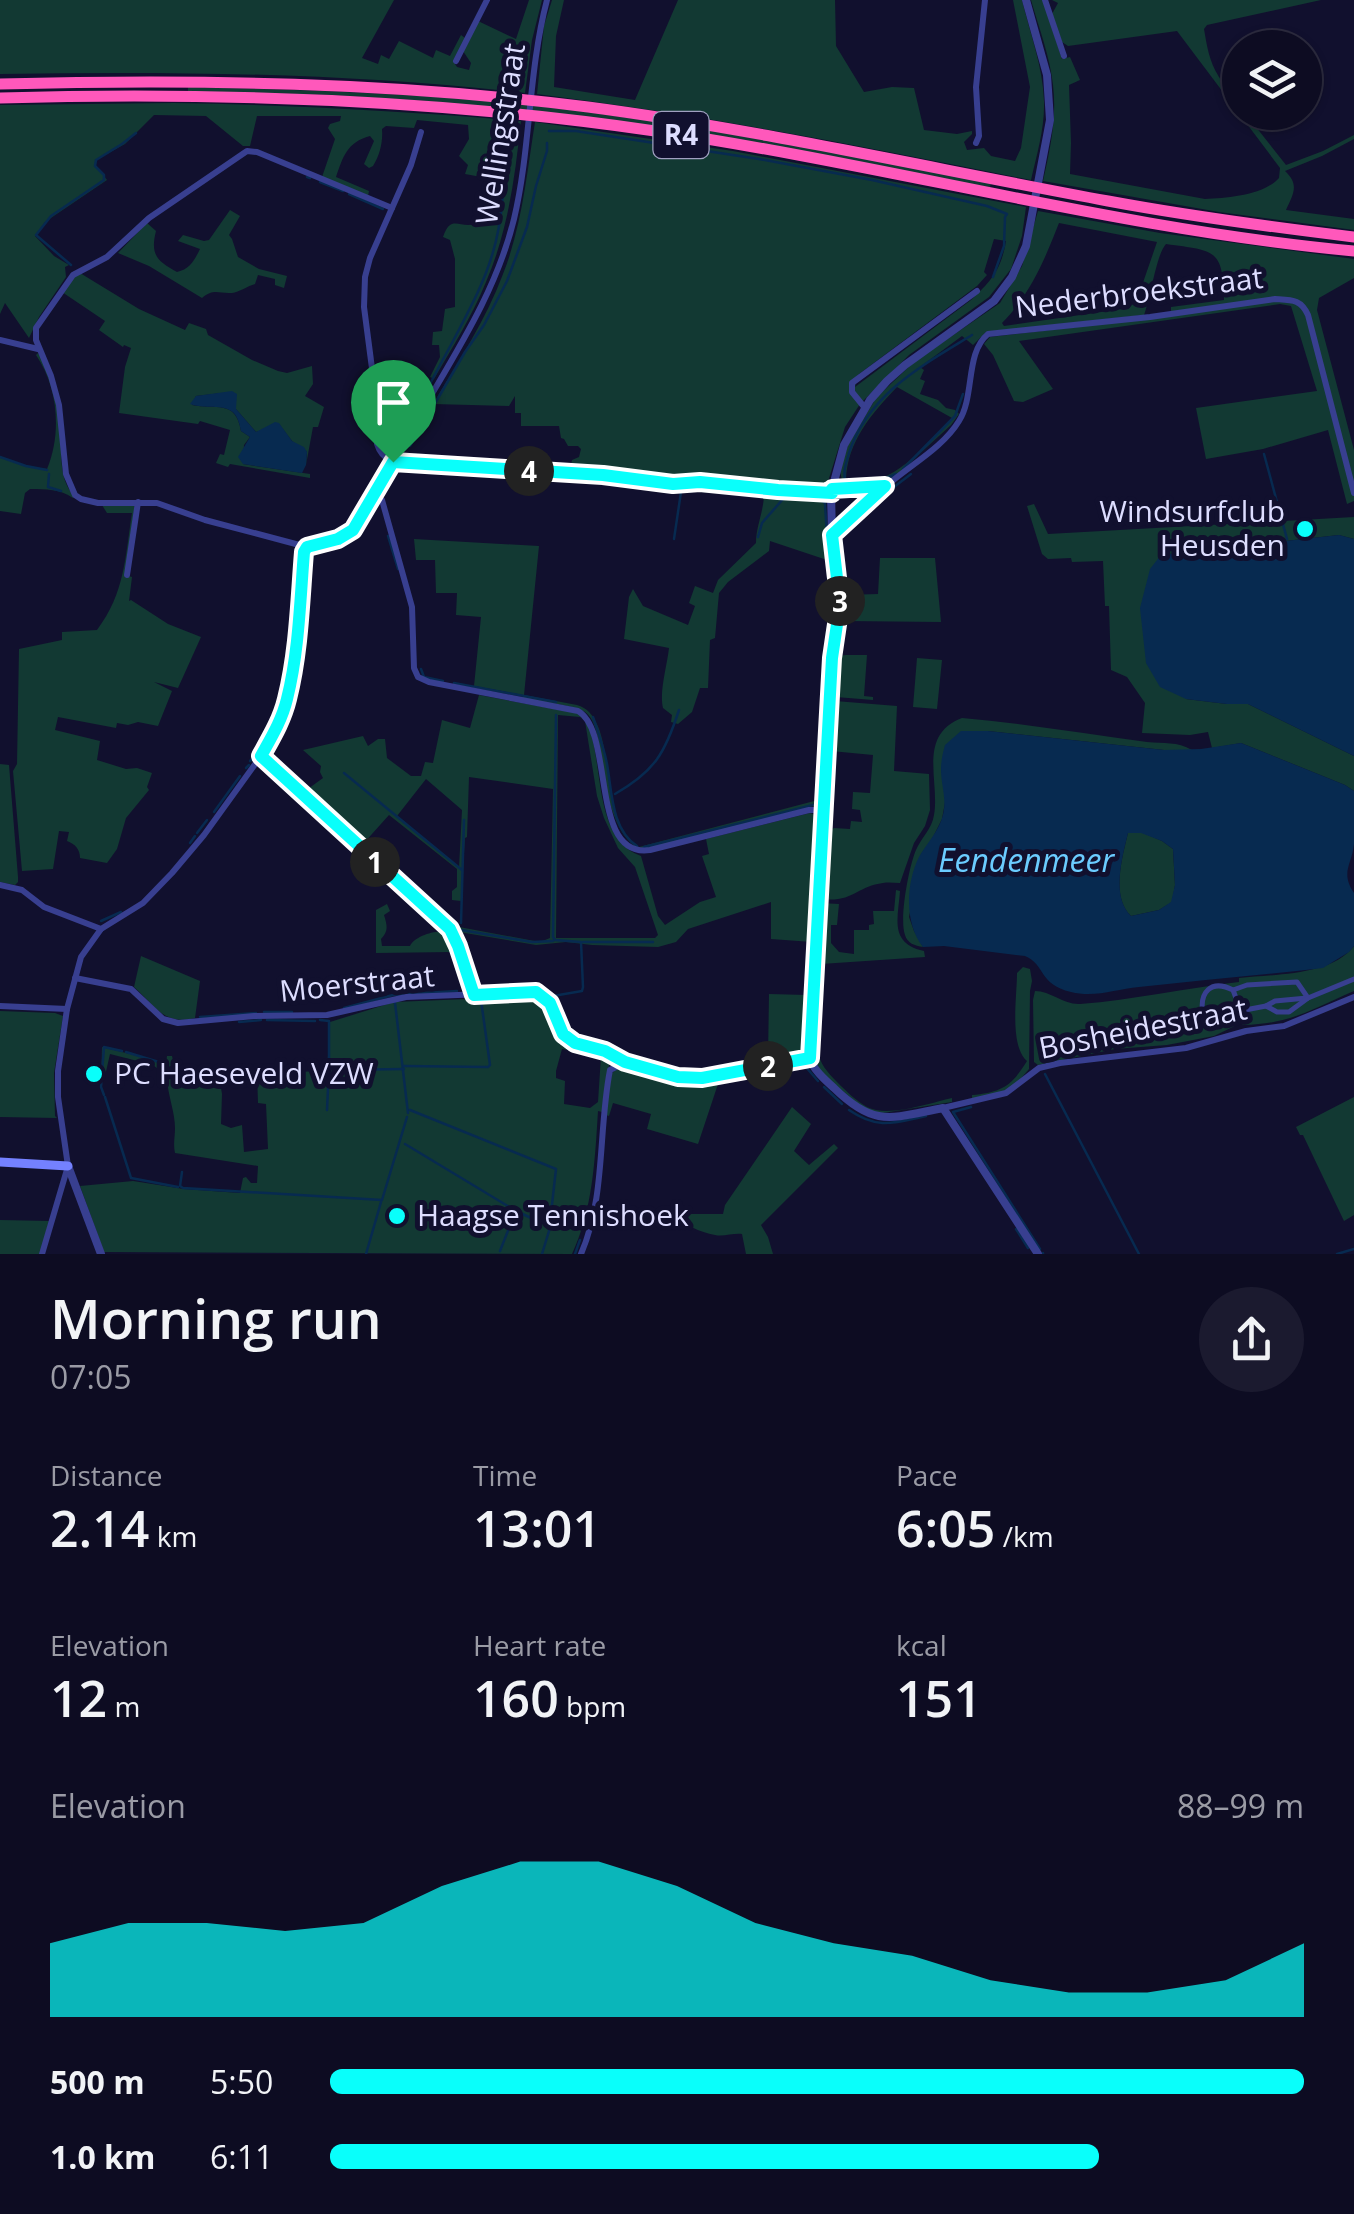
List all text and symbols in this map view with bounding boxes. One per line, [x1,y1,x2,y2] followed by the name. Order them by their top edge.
[1222,30,1322,130] map controls
[1222,30,1322,130] button: layers
[465,40,534,227] street label: Wellingstraat
[654,112,708,158] road number: R4
[1013,256,1265,327] street label: Nederbroekstraat
[351,360,436,463] pin
[366,375,421,430] icon: arrive
[504,446,554,496] pin: 4
[521,452,537,490] text: 4
[1099,490,1285,565] place label: Windsurfclub Heusden
[1294,518,1316,540] marker: Windsurfclub Heusden
[815,576,865,626] pin: 3
[832,582,848,620] text: 3
[350,837,400,887] pin: 1
[938,838,1115,881] water label: Eendenmeer
[367,843,383,881] text: 1
[277,954,436,1011] street label: Moerstraat
[1035,987,1250,1068] street label: Bosheidestraat
[743,1041,793,1091] pin: 2
[760,1047,776,1085] text: 2
[114,1052,374,1093] place label: PC Haeseveld VZW
[83,1063,105,1085] marker: PC Haeseveld VZW
[417,1194,689,1235] place label: Haagse Tennishoek
[386,1205,408,1227] marker: Haagse Tennishoek
[50,1280,382,1355] text: Morning run
[1199,1287,1304,1392] button: share
[50,1355,132,1398] text: 07:05
[50,1456,163,1494] text: Distance
[473,1456,537,1494] text: Time
[896,1456,958,1494] text: Pace
[50,1494,149,1562] text: 2.14
[473,1494,601,1562] text: 13:01
[896,1494,995,1562] text: 6:05
[149,1517,197,1555] text: km
[995,1517,1054,1555] text: /km
[50,1626,169,1664] text: Elevation
[473,1626,606,1664] text: Heart rate
[896,1626,947,1664] text: kcal
[50,1664,107,1732] text: 12
[473,1664,559,1732] text: 160
[896,1664,982,1732] text: 151
[107,1687,140,1725] text: m
[559,1687,626,1725] text: bpm
[50,1784,186,1827] text: Elevation
[1177,1784,1304,1827] text: 88–99 m
[50,2060,145,2103] text: 500 m
[210,2060,273,2103] text: 5:50
[50,2135,155,2178] text: 1.0 km
[210,2135,273,2178] text: 6:11

